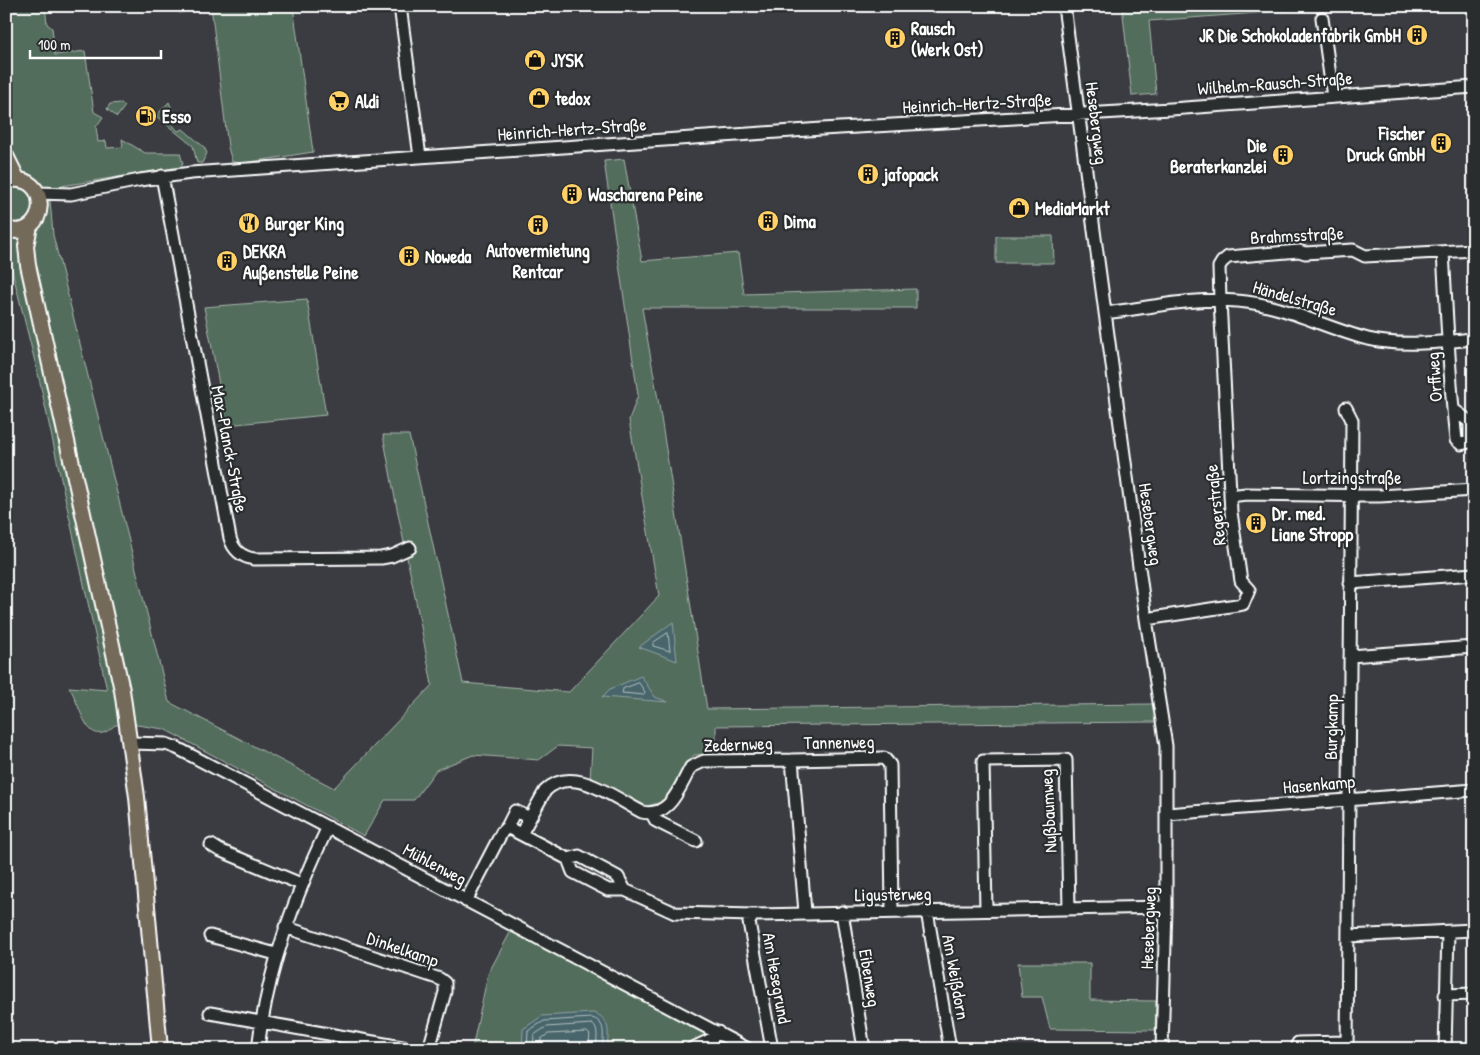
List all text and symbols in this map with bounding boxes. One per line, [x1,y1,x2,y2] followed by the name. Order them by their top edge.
[911,16,984,62] place label: Rausch (Werk Ost)
[1199,23,1402,48] place label: JR Die Schokoladenfabrik GmbH
[1405,23,1429,47] building icon: JR Die Schokoladenfabrik GmbH
[883,26,907,50] building icon: Rausch (Werk Ost)
[30,28,161,60] scale bar
[38,34,71,55] text: 100 m
[523,48,547,72] shop icon: JYSK
[551,48,584,73] place label: JYSK
[1197,65,1353,101] street label: Wilhelm-Rausch-Straße
[1080,80,1114,166] street label: Hesebergweg
[527,86,551,110] shop icon: tedox
[554,86,591,111] place label: tedox
[902,87,1052,119] street label: Heinrich-Hertz-Straße
[327,89,351,113] supermarket icon: Aldi
[355,89,380,114] place label: Aldi
[134,104,158,128] fuel station icon: Esso
[162,104,192,129] place label: Esso
[497,111,647,147] street label: Heinrich-Hertz-Straße
[1347,121,1426,167] place label: Fischer Druck GmbH
[1429,131,1453,155] building icon: Fischer Druck GmbH
[1170,133,1268,179] place label: Die Beraterkanzlei
[1271,143,1295,167] building icon: Die Beraterkanzlei
[856,162,880,186] building icon: jafopack
[881,162,939,188] place label: jafopack
[560,182,584,206] building icon: Wascharena Peine
[588,182,704,207] place label: Wascharena Peine
[1007,196,1031,220] shop icon: MediaMarkt
[1035,196,1110,221] place label: MediaMarkt
[756,209,780,233] building icon: Dima
[784,209,817,234] place label: Dima
[237,211,261,235] restaurant icon: Burger King
[265,211,344,237] place label: Burger King
[526,213,550,237] building icon: Autovermietung Rentcar
[1250,220,1344,250] street label: Brahmsstraße
[486,238,590,284] place label: Autovermietung Rentcar
[243,239,359,286] place label: DEKRA Außenstelle Peine
[397,244,421,268] building icon: Noweda
[425,244,472,269] place label: Noweda
[215,249,239,273] building icon: DEKRA Außenstelle Peine
[1250,274,1340,322] street label: Händelstraße
[1420,351,1448,403] street label: Orffweg
[205,383,255,515] street label: Max-Planck-Straße
[1198,463,1232,547] street label: Regerstraße
[1303,465,1401,490] street label: Lortzingstraße
[1133,481,1169,567] street label: Hesebergweg
[1272,501,1354,548] place label: Dr. med. Liane Stropp
[1244,511,1268,535] building icon: Dr. med. Liane Stropp
[1318,694,1344,760] street label: Burgkamp
[804,729,874,755] street label: Tannenweg
[703,730,773,758] street label: Zedernweg
[1282,768,1356,800] street label: Hasenkamp
[1033,769,1063,853] street label: Nußbaumweg
[399,837,471,891] street label: Mühlenweg
[854,881,932,907] street label: Ligusterweg
[1134,886,1162,970] street label: Hesebergweg
[364,925,443,973] street label: Dinkelkamp
[757,930,797,1026] street label: Am Hesegrund
[936,932,976,1022] street label: Am Weißdorn
[853,947,887,1009] street label: Eibenweg

